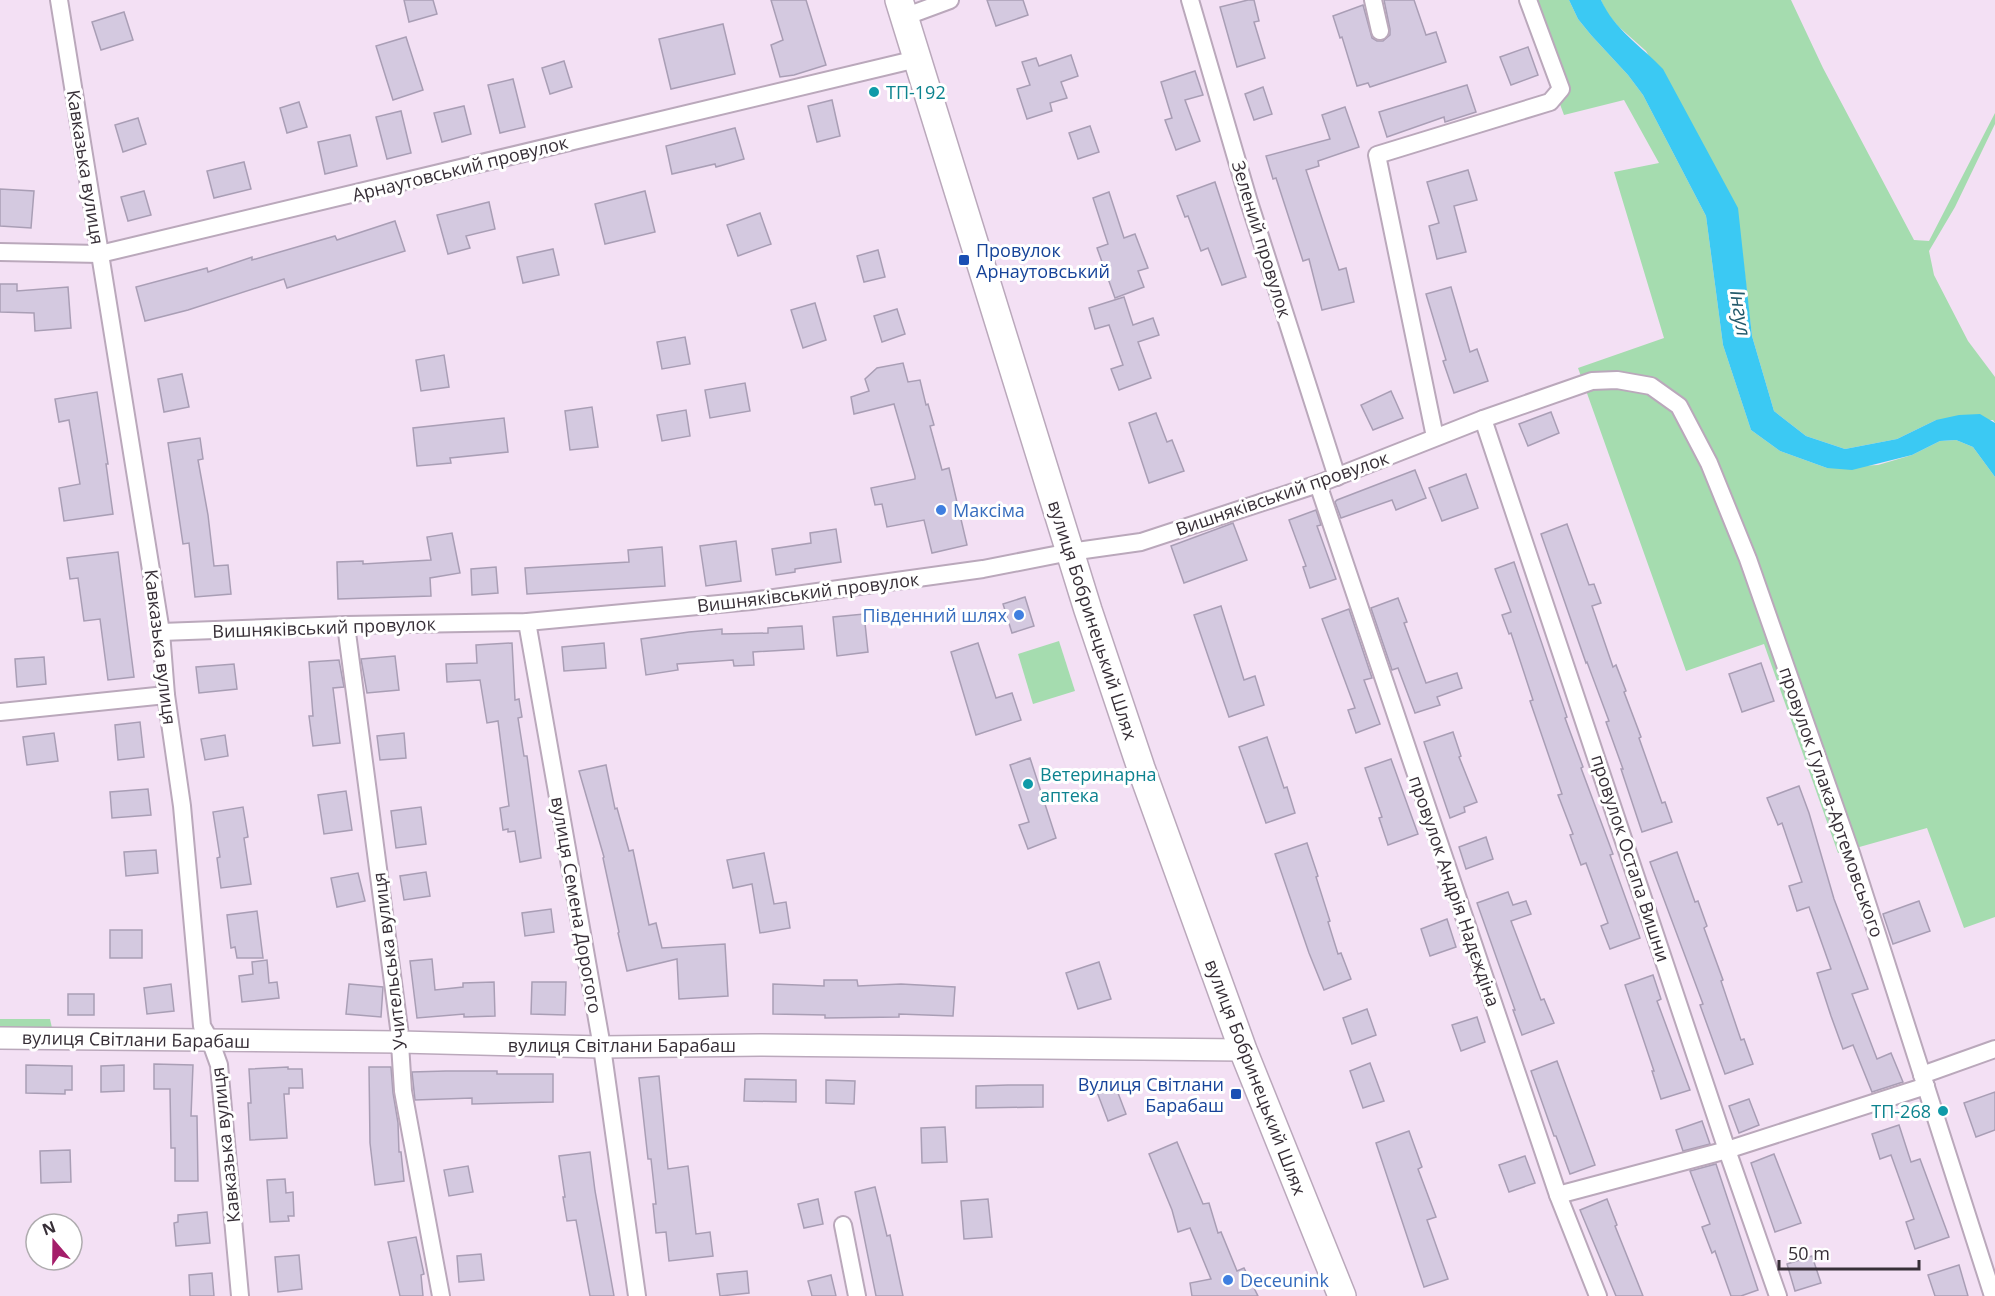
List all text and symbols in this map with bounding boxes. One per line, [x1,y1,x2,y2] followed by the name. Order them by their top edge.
[886,80,946,104] place label: ТП-192
[867,85,881,99] marker: ТП-192
[62,88,110,246] street label: Кавказька вулиця
[350,129,571,206] street label: Арнаутовський провулок
[1227,158,1297,321] street label: Зелений провулок
[976,238,1110,283] place label: Провулок Арнаутовський
[957,253,971,267] marker: Провулок Арнаутовський
[1724,288,1758,338] water label: Інгул
[1172,445,1392,541] street label: Вишняківський провулок
[1043,497,1143,743] street label: вулиця Бобринецький Шлях
[953,498,1025,522] place label: Максіма
[934,503,948,517] marker: Максіма
[696,566,921,618] street label: Вишняківський провулок
[140,568,182,726] street label: Кавказька вулиця
[863,603,1008,627] place label: Південний шлях
[1012,608,1026,622] marker: Південний шлях
[212,611,437,643] street label: Вишняківський провулок
[1774,664,1890,940] street label: провулок Гулака-Артемовського
[1586,751,1676,965] street label: провулок Остапа Вишни
[1040,762,1157,807] place label: Ветеринарна аптека
[1404,772,1506,1010] street label: провулок Андрія Надєждіна
[1021,777,1035,791] marker: Ветеринарна аптека
[546,795,608,1015] street label: вулиця Семена Дорогого
[366,871,412,1051] street label: Учительська вулиця
[1200,956,1312,1199] street label: вулиця Бобринецький Шлях
[22,1025,250,1053] street label: вулиця Світлани Барабаш
[508,1033,736,1057] street label: вулиця Світлани Барабаш
[205,1066,245,1224] street label: Кавказька вулиця
[1078,1072,1224,1117] place label: Вулиця Світлани Барабаш
[1229,1087,1243,1101] marker: Вулиця Світлани Барабаш
[1871,1099,1931,1123] place label: ТП-268
[1936,1104,1950,1118] marker: ТП-268
[24,1212,84,1272] north arrow
[39,1215,59,1240] text: N
[1779,1233,1918,1271] scale bar
[1788,1241,1830,1265] text: 50 m
[1240,1268,1330,1292] place label: Deceunink
[1221,1273,1235,1287] marker: Deceunink

